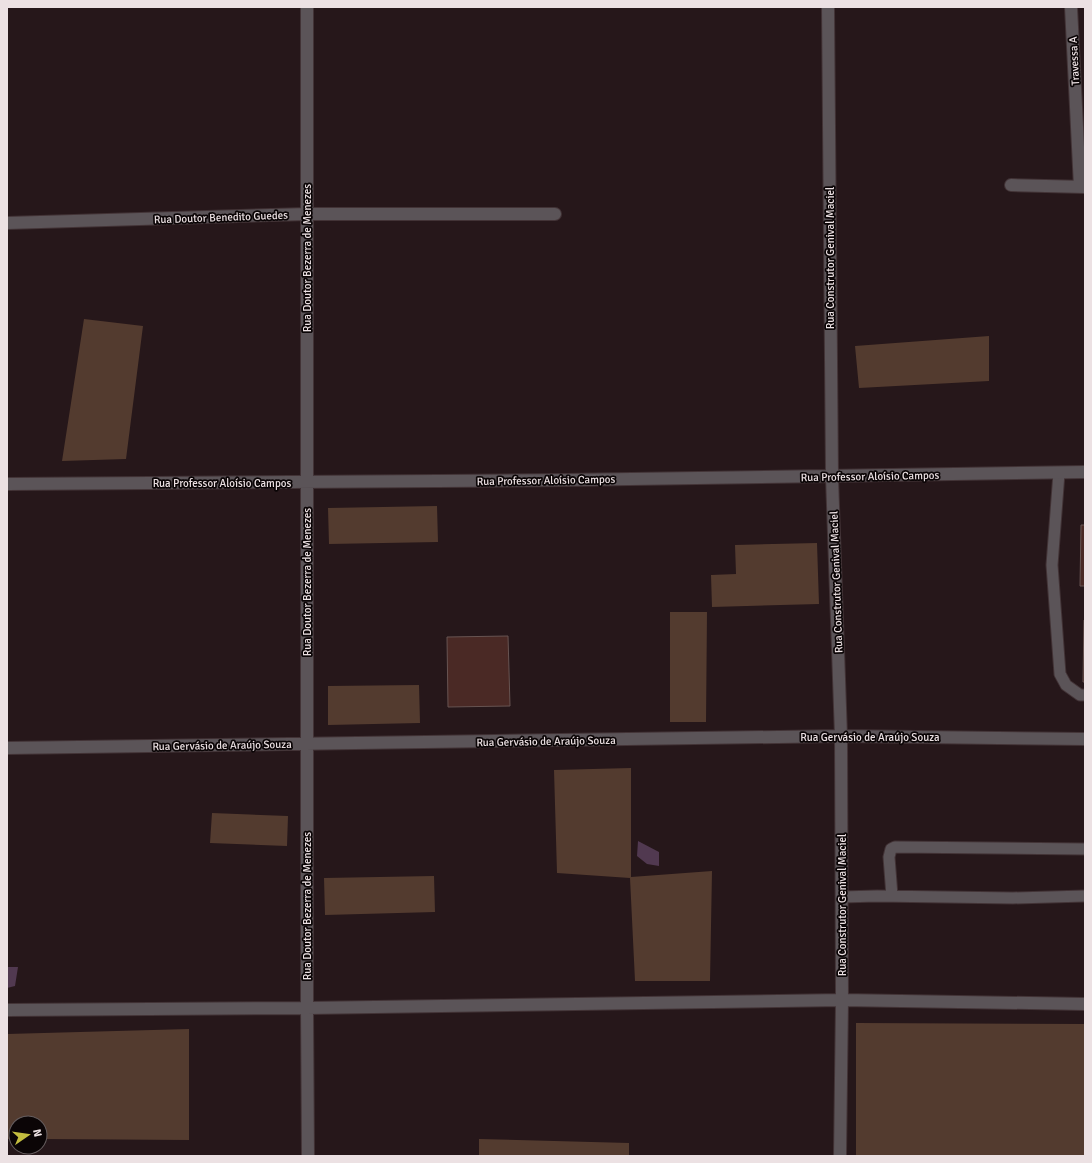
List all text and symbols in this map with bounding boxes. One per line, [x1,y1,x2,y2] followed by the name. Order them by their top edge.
[1067,36,1082,86] street label: Travessa A
[301,184,314,332] street label: Rua Doutor Bezerra de Menezes
[824,187,837,329] street label: Rua Construtor Genival Maciel
[154,209,288,226] street label: Rua Doutor Benedito Guedes
[801,469,940,484] street label: Rua Professor Aloísio Campos
[477,473,616,488] street label: Rua Professor Aloísio Campos
[153,477,291,490] street label: Rua Professor Aloísio Campos
[301,508,314,656] street label: Rua Doutor Bezerra de Menezes
[828,511,845,653] street label: Rua Construtor Genival Maciel
[800,731,940,744] street label: Rua Gervásio de Araújo Souza
[476,734,616,749] street label: Rua Gervásio de Araújo Souza
[152,738,292,753] street label: Rua Gervásio de Araújo Souza
[301,832,314,980] street label: Rua Doutor Bezerra de Menezes
[836,834,849,976] street label: Rua Construtor Genival Maciel
[8,1115,48,1155] north arrow
[30,1128,44,1138] text: N

